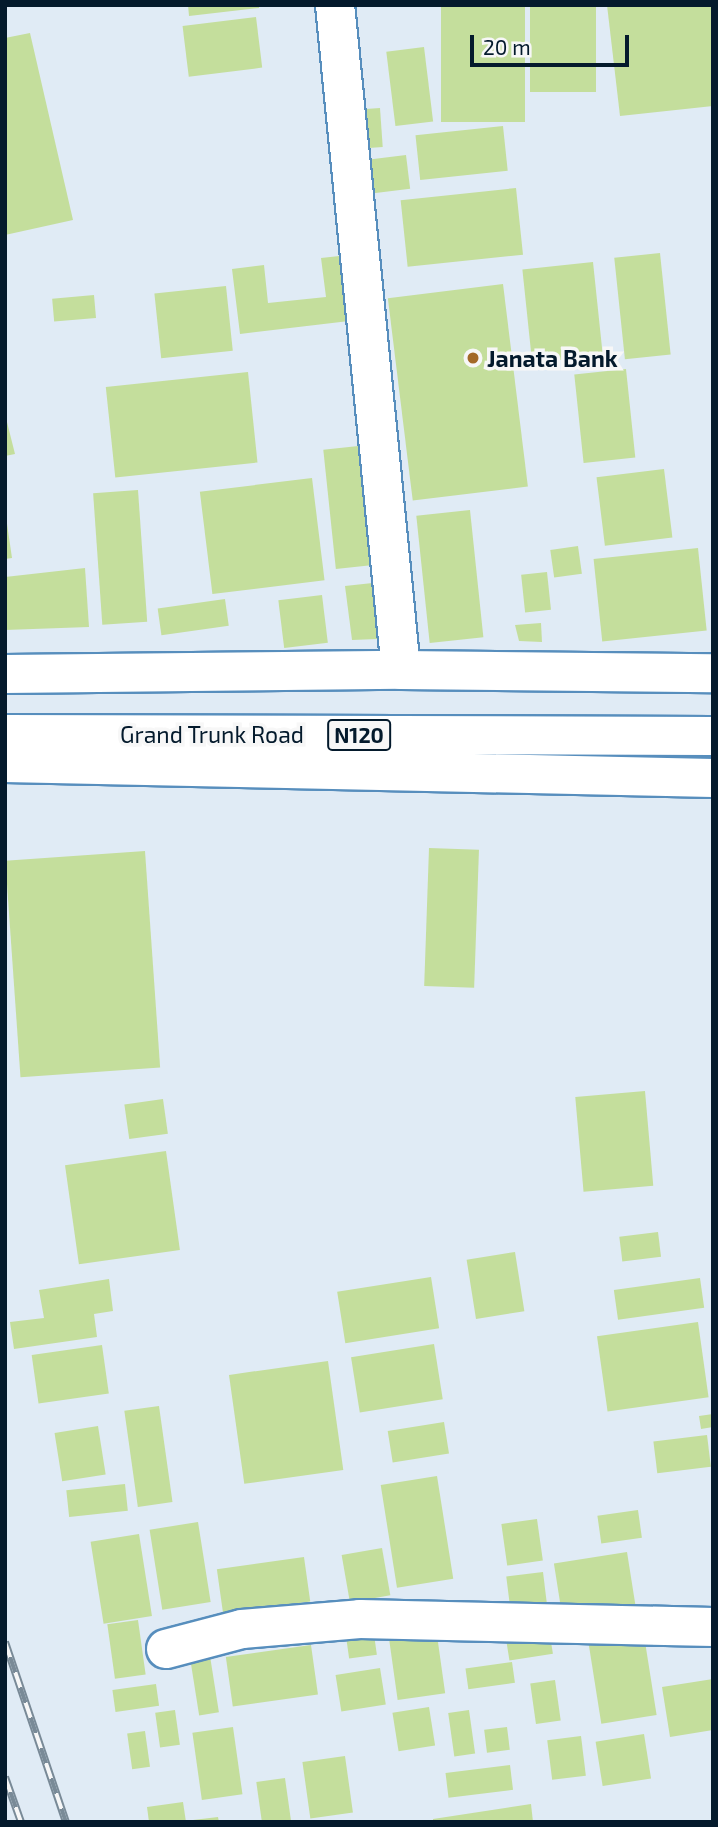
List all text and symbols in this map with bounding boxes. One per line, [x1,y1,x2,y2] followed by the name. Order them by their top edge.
[473,21,632,65] scale bar
[483,34,531,59] text: 20 m
[487,344,618,372] place label: Janata Bank
[465,350,481,366] marker: Janata Bank
[326,718,392,752] road number: N120
[120,720,304,748] street label: Grand Trunk Road

